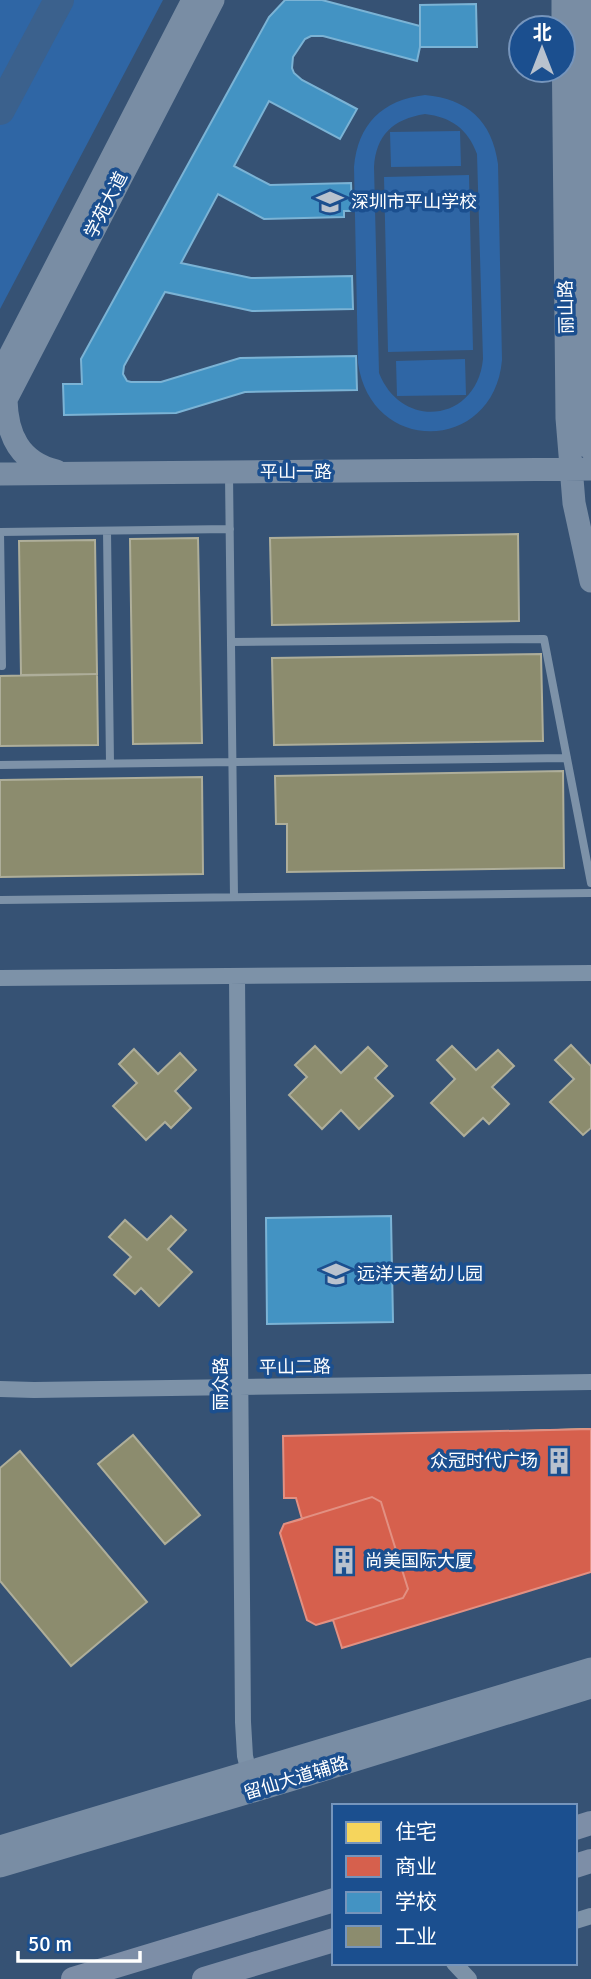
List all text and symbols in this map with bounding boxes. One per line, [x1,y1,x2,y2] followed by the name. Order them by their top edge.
[507,14,577,84] north arrow
[532,21,552,45] text: 北
[80,168,132,242] street label: 学苑大道
[315,187,345,217] school or university icon: 深圳市平山学校
[351,191,477,213] place label: 深圳市平山学校
[555,280,577,334] street label: 丽山路
[260,461,332,483] street label: 平山一路
[321,1259,351,1289] school or university icon: 远洋天著幼儿园
[357,1263,483,1285] place label: 远洋天著幼儿园
[259,1355,331,1379] street label: 平山二路
[210,1357,232,1411] street label: 丽众路
[544,1446,574,1476] building icon: 众冠时代广场
[430,1450,538,1472] place label: 众冠时代广场
[329,1546,359,1576] building icon: 尚美国际大厦
[365,1550,473,1572] place label: 尚美国际大厦
[241,1752,351,1804] street label: 留仙大道辅路
[332,1804,577,1965] legend
[395,1819,437,1845] text: 住宅
[395,1854,437,1880] text: 商业
[395,1889,437,1915] text: 学校
[18,1920,140,1964] scale bar
[395,1924,437,1950] text: 工业
[28,1931,72,1957] text: 50 m

